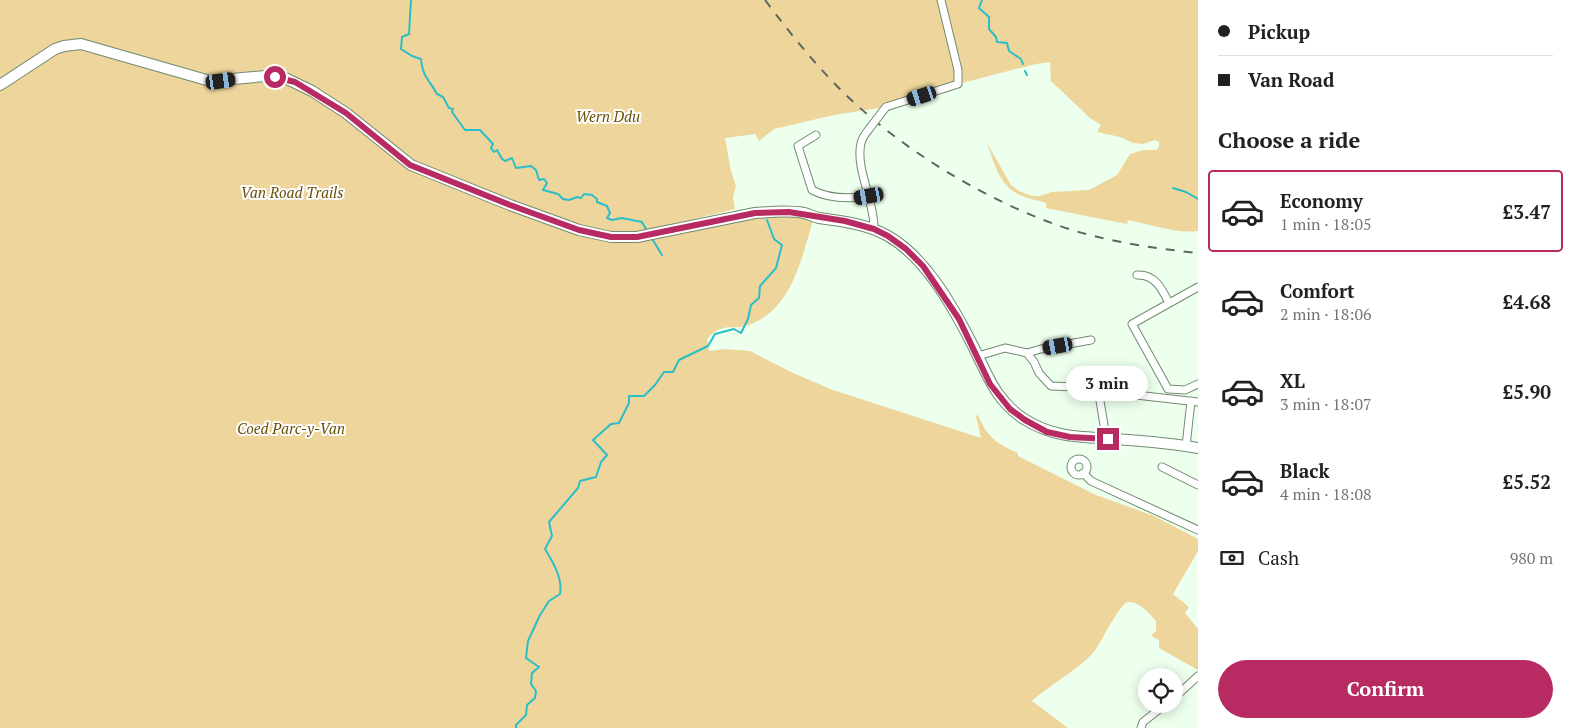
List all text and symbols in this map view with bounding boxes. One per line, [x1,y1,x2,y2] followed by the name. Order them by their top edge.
[1248,19,1310,44] text: Pickup
[264,66,286,88] route start
[1248,67,1334,92] text: Van Road
[205,71,236,91] car
[905,84,938,108] car
[576,106,640,126] park label: Wern Ddu
[1218,125,1360,154] text: Choose a ride
[240,182,344,202] park label: Van Road Trails
[852,186,885,206] car
[1280,188,1363,213] text: Economy
[1220,189,1265,234] icon: car
[1502,199,1551,224] text: £3.47
[1280,213,1372,235] text: 1 min · 18:05
[1280,278,1355,303] text: Comfort
[1220,279,1265,324] icon: car
[1502,289,1551,314] text: £4.68
[1280,303,1372,325] text: 2 min · 18:06
[1041,336,1074,356] car
[1067,366,1149,402] callout: 3 min
[1280,368,1305,393] text: XL
[1220,369,1265,414] icon: car
[1085,372,1129,394] text: 3 min
[1502,379,1551,404] text: £5.90
[1280,393,1372,415] text: 3 min · 18:07
[237,418,345,438] park label: Coed Parc-y-Van
[1097,428,1119,450] route end
[1280,458,1330,483] text: Black
[1220,459,1265,504] icon: car
[1502,469,1551,494] text: £5.52
[1280,483,1372,505] text: 4 min · 18:08
[1218,544,1246,572] icon: cash
[1258,545,1299,570] text: Cash
[1510,547,1553,569] text: 980 m
[1218,660,1553,718] button: Confirm
[1138,668,1183,713] map controls
[1138,668,1183,713] button: locate

